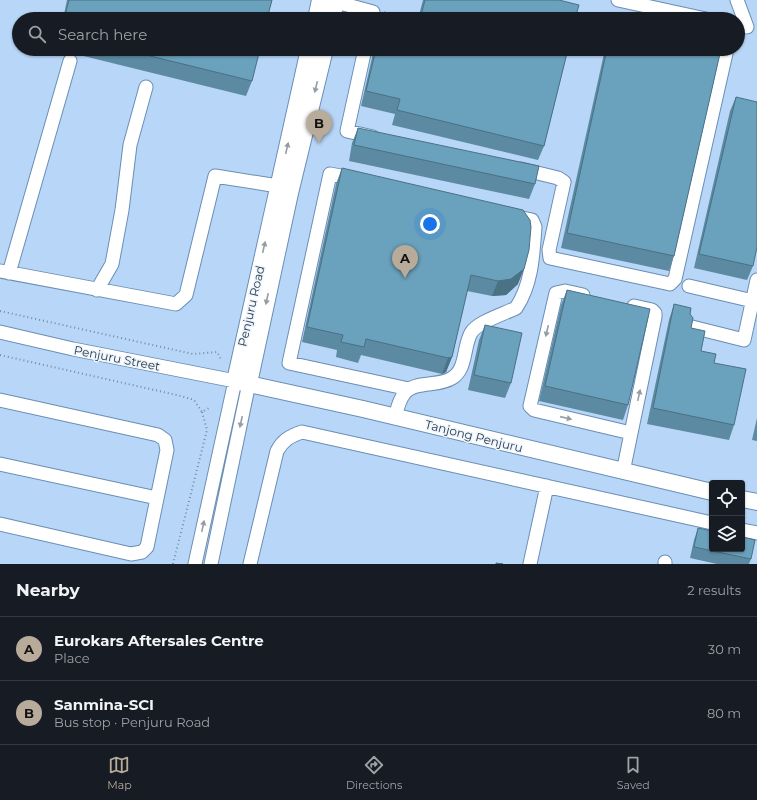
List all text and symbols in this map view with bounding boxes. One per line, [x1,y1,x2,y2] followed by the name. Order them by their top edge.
[12,12,745,56] search box
[26,23,48,45] icon: search
[58,25,147,44] text: Search here
[312,81,318,93] one-way arrow
[306,110,332,143] pin: B
[284,142,290,154] one-way arrow
[420,214,440,234] your location
[262,241,268,253] one-way arrow
[392,245,418,278] pin: A
[234,264,268,348] street label: Penjuru Road
[264,293,270,306] one-way arrow
[543,325,549,337] one-way arrow
[73,342,161,374] street label: Penjuru Street
[636,389,642,401] one-way arrow
[238,415,244,428] one-way arrow
[560,415,572,421] one-way arrow
[424,417,524,455] street label: Tanjong Penjuru
[709,480,745,552] map controls
[709,480,745,516] button: locate
[709,516,745,552] button: layers
[200,520,206,532] one-way arrow
[16,580,80,600] text: Nearby
[687,582,741,598] text: 2 results
[54,631,264,650] text: Eurokars Aftersales Centre
[24,641,34,657] text: A
[708,641,741,657] text: 30 m
[54,650,90,666] text: Place
[54,695,154,714] text: Sanmina-SCI
[24,705,34,721] text: B
[707,705,741,721] text: 80 m
[54,714,210,730] text: Bus stop · Penjuru Road
[107,754,132,792] tab: Map
[346,754,402,792] tab: Directions
[617,754,650,792] tab: Saved

